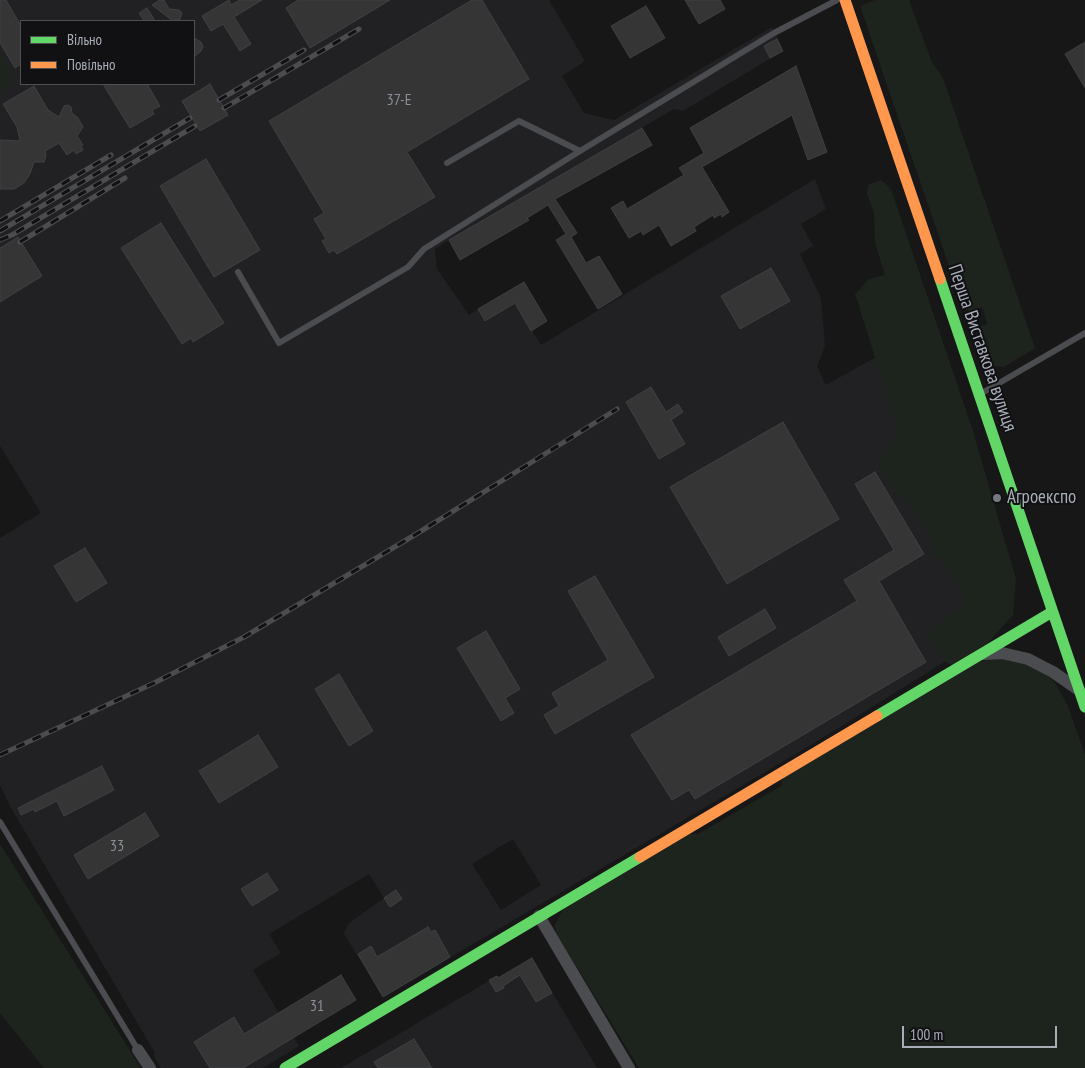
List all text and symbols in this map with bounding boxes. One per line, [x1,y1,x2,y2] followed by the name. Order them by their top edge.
[20,20,195,85] legend
[67,30,102,49] text: Вільно
[67,55,115,74] text: Повільно
[386,90,412,110] house number: 37-Е
[943,261,1021,435] street label: Перша Виставкова вулиця
[1007,487,1076,509] place label: Агроекспо
[991,492,1003,504] marker: Агроекспо
[110,836,124,856] house number: 33
[310,996,324,1016] house number: 31
[905,1016,1060,1048] scale bar
[910,1025,943,1044] text: 100 m

